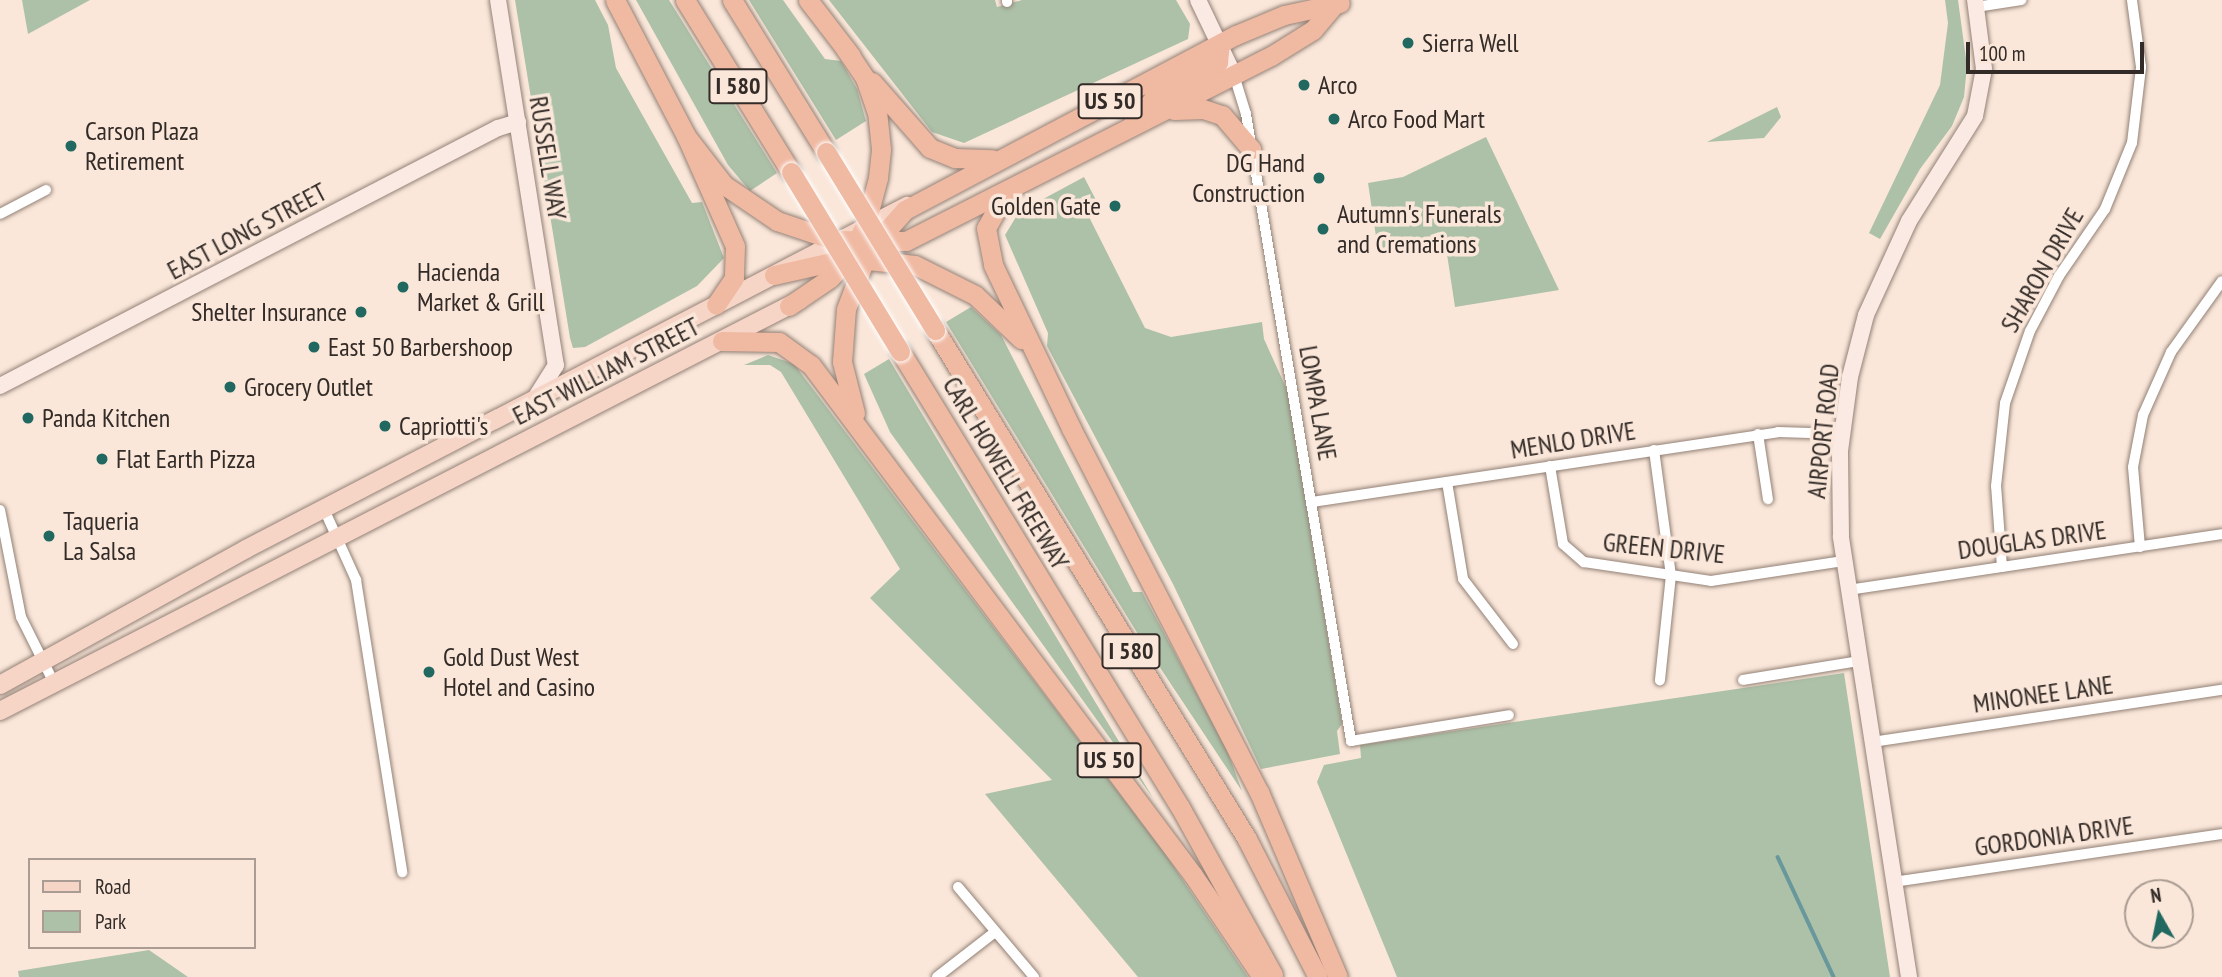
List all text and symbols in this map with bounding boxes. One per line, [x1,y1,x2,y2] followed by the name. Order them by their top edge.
[1422,27,1519,59] place label: Sierra Well
[1970,28,2148,72] scale bar
[1400,35,1416,51] marker: Sierra Well
[1979,40,2025,67] text: 100 m
[708,66,768,106] road number: I 580
[1318,69,1357,101] place label: Arco
[1296,77,1312,93] marker: Arco
[1077,80,1143,122] road number: US 50
[523,93,573,223] street label: RUSSELL WAY
[1348,103,1485,135] place label: Arco Food Mart
[1326,111,1342,127] marker: Arco Food Mart
[85,115,199,176] place label: Carson Plaza Retirement
[63,138,79,154] marker: Carson Plaza Retirement
[1192,147,1305,208] place label: DG Hand Construction
[1311,170,1327,186] marker: DG Hand Construction
[162,176,332,286] street label: EAST LONG STREET
[991,190,1101,222] place label: Golden Gate
[1107,198,1123,214] marker: Golden Gate
[1337,198,1502,260] place label: Autumn's Funerals and Cremations
[1994,202,2090,338] street label: SHARON DRIVE
[1315,221,1331,237] marker: Autumn's Funerals and Cremations
[417,256,545,318] place label: Hacienda Market & Grill
[395,279,411,295] marker: Hacienda Market & Grill
[191,296,347,328] place label: Shelter Insurance
[353,304,369,320] marker: Shelter Insurance
[507,310,705,432] street label: EAST WILLIAM STREET
[328,331,513,363] place label: East 50 Barbershoop
[306,339,322,355] marker: East 50 Barbershoop
[1293,343,1343,463] street label: LOMPA LANE
[1800,362,1846,500] street label: AIRPORT ROAD
[936,370,1076,576] street label: CARL HOWELL FREEWAY
[244,371,374,403] place label: Grocery Outlet
[222,379,238,395] marker: Grocery Outlet
[42,402,170,434] place label: Panda Kitchen
[20,410,36,426] marker: Panda Kitchen
[399,410,488,442] place label: Capriotti's
[1508,415,1638,465] street label: MENLO DRIVE
[377,418,393,434] marker: Capriotti's
[116,443,256,475] place label: Flat Earth Pizza
[94,451,110,467] marker: Flat Earth Pizza
[63,505,139,566] place label: Taqueria La Salsa
[1956,514,2108,566] street label: DOUGLAS DRIVE
[1601,526,1727,570] street label: GREEN DRIVE
[41,528,57,544] marker: Taqueria La Salsa
[1101,630,1161,672] road number: I 580
[443,641,595,702] place label: Gold Dust West Hotel and Casino
[421,664,437,680] marker: Gold Dust West Hotel and Casino
[1971,669,2115,719] street label: MINONEE LANE
[1076,740,1142,780] road number: US 50
[1972,809,2136,863] street label: GORDONIA DRIVE
[28,858,256,949] legend
[95,873,131,900] text: Road
[2124,879,2194,949] north arrow
[2149,883,2163,908] text: N
[95,908,126,935] text: Park

